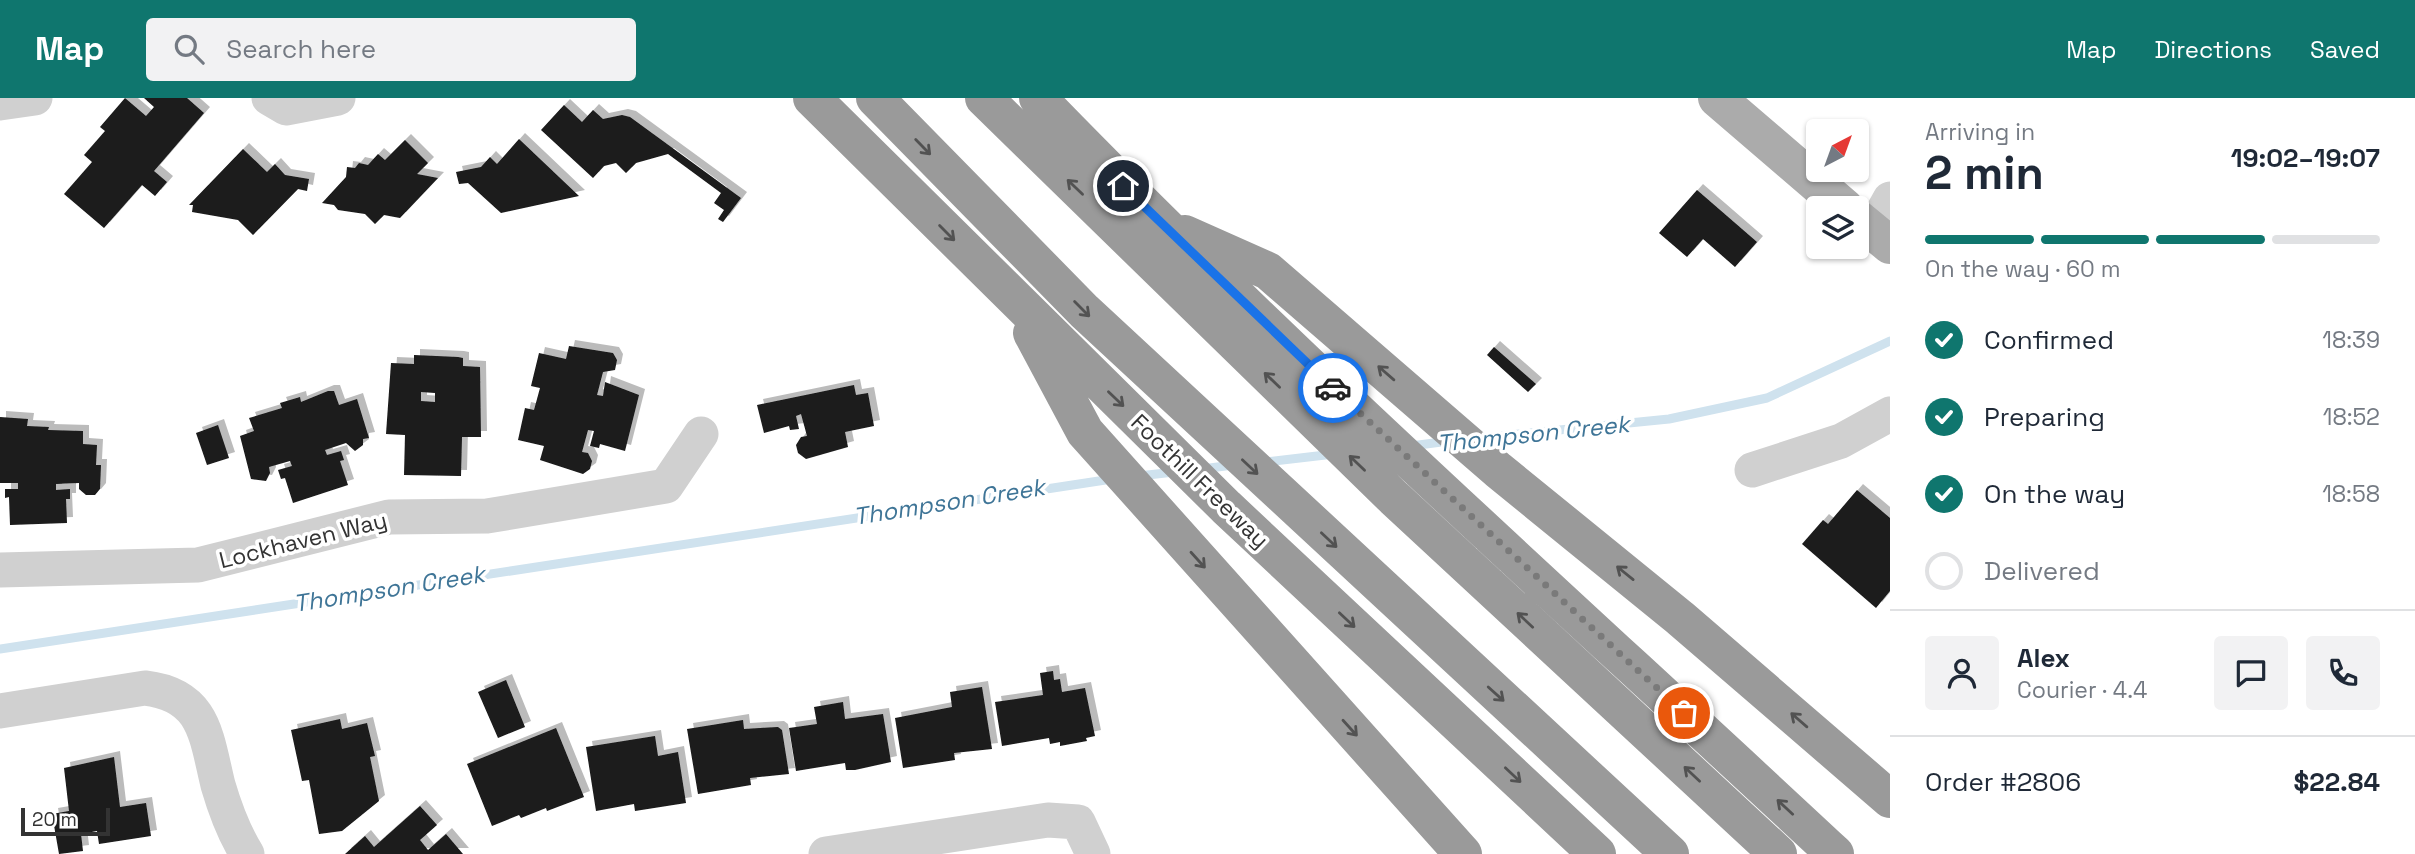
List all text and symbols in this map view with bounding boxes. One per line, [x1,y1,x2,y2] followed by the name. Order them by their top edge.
[146,18,636,81] search box
[35,28,104,70] text: Map
[170,30,208,68] icon: search
[226,32,376,66] text: Search here
[2066,34,2116,65] text: Map
[2154,34,2272,65] text: Directions
[2310,34,2380,65] text: Saved
[1925,117,2035,147] text: Arriving in
[1806,119,1869,182] north arrow
[1806,119,1869,259] map controls
[914,138,931,155] one-way arrow
[2231,141,2380,175] text: 19:02–19:07
[1925,144,2044,202] text: 2 min
[1093,156,1153,216] pin
[1104,167,1142,205] icon: home
[1067,178,1084,195] one-way arrow
[1806,196,1869,259] button: layers
[939,224,956,241] one-way arrow
[1925,254,2120,284] text: On the way · 60 m
[1073,300,1090,317] one-way arrow
[1925,321,1963,359] icon: check
[1984,323,2114,357] text: Confirmed
[2322,325,2380,355] text: 18:39
[1298,353,1368,423] courier
[1378,365,1396,381] one-way arrow
[1314,369,1352,407] icon: car
[1264,372,1281,389] one-way arrow
[1108,391,1125,408] one-way arrow
[1925,398,1963,436] icon: check
[1984,400,2105,434] text: Preparing
[2323,402,2380,432] text: 18:52
[1125,407,1275,555] street label: Foothill Freeway
[1435,408,1634,459] water label: Thompson Creek
[1349,454,1366,471] one-way arrow
[1241,458,1258,475] one-way arrow
[851,471,1050,532] water label: Thompson Creek
[1925,475,1963,513] icon: check
[1984,477,2125,511] text: On the way
[2322,479,2380,509] text: 18:58
[216,505,390,575] street label: Lockhaven Way
[1320,531,1337,548] one-way arrow
[1189,551,1206,568] one-way arrow
[1984,554,2100,588] text: Delivered
[291,558,490,619] water label: Thompson Creek
[1616,565,1634,581] one-way arrow
[1517,611,1534,628] one-way arrow
[1338,612,1356,628] one-way arrow
[1925,636,1999,710] button: person
[2214,636,2288,710] button: chat
[2306,636,2380,710] button: phone
[2017,641,2070,675] text: Alex
[2017,675,2147,705] text: Courier · 4.4
[1654,683,1714,743] pin
[1487,686,1505,702] one-way arrow
[1665,694,1703,732] icon: bag
[1790,712,1808,728] one-way arrow
[1342,719,1359,736] one-way arrow
[1925,765,2081,799] text: Order #2806
[2293,765,2380,799] text: $22.84
[1684,766,1701,783] one-way arrow
[1504,767,1521,784] one-way arrow
[1777,799,1794,816] one-way arrow
[21,805,110,837] scale bar
[32,807,77,832] text: 20 m

